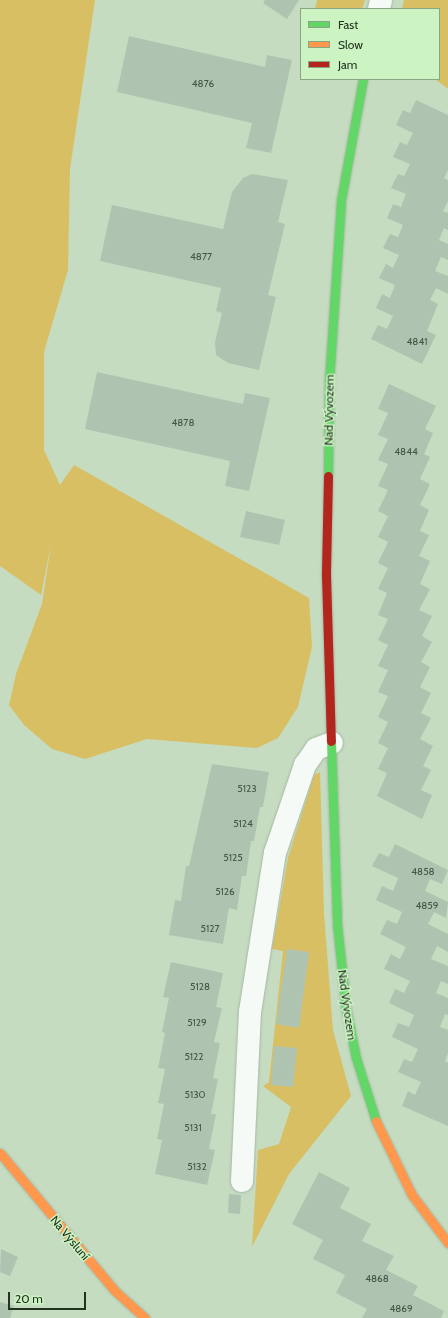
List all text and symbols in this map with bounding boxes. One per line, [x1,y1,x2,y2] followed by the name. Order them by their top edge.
[300,8,440,80] legend
[338,17,358,32] text: Fast
[338,37,363,52] text: Slow
[338,57,357,72] text: Jam
[192,78,214,90] house number: 4876
[190,251,212,263] house number: 4877
[407,336,427,348] house number: 4841
[321,374,337,446] street label: Nad Vývozem
[172,417,194,429] house number: 4878
[394,446,418,458] house number: 4844
[237,783,257,795] house number: 5123
[233,818,253,830] house number: 5124
[223,852,243,864] house number: 5125
[411,866,435,878] house number: 4858
[215,886,235,898] house number: 5126
[416,900,438,912] house number: 4859
[201,923,219,935] house number: 5127
[335,969,359,1041] street label: Nad Vývozem
[190,981,210,993] house number: 5128
[187,1017,207,1029] house number: 5129
[184,1051,204,1063] house number: 5122
[184,1089,206,1101] house number: 5130
[184,1122,202,1134] house number: 5131
[187,1161,207,1173] house number: 5132
[47,1213,93,1263] street label: Na Výsluní
[365,1273,389,1285] house number: 4868
[10,1284,88,1310] scale bar
[15,1291,43,1306] text: 20 m
[389,1303,413,1315] house number: 4869

